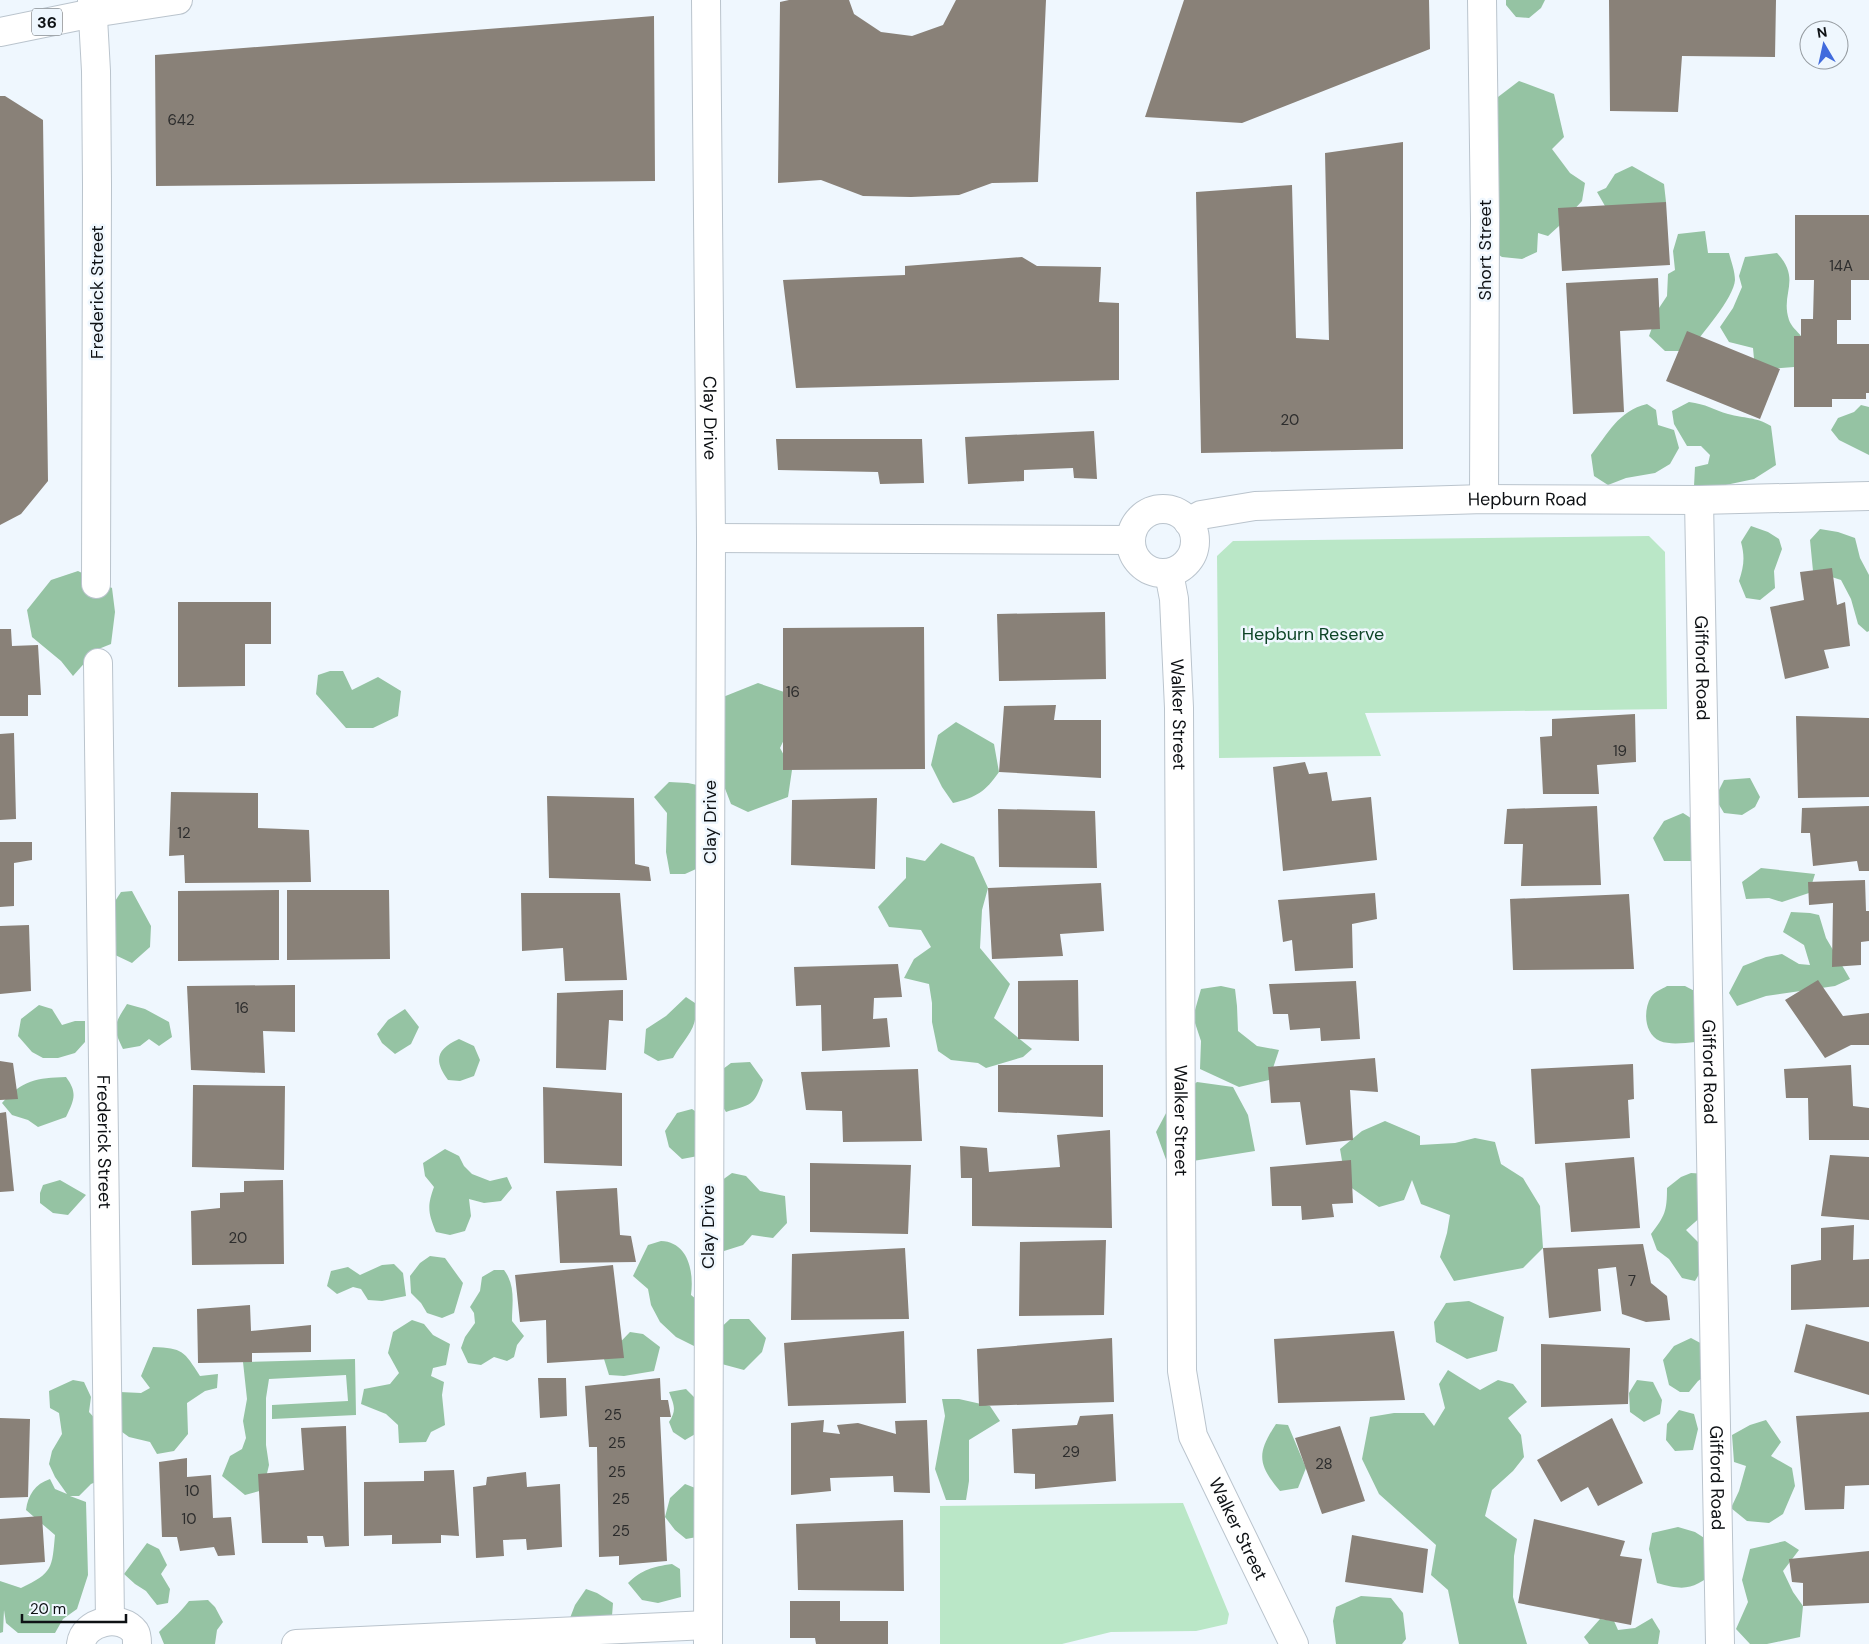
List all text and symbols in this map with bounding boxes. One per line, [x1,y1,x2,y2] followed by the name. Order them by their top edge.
[32,8,62,36] road number: 36
[1799,20,1849,70] north arrow
[1816,22,1828,42] text: N
[167,110,195,130] house number: 642
[1473,200,1497,300] street label: Short Street
[85,225,109,359] street label: Frederick Street
[1829,256,1853,276] house number: 14A
[697,376,722,460] street label: Clay Drive
[1281,410,1299,430] house number: 20
[1467,487,1587,511] street label: Hepburn Road
[1689,615,1715,721] street label: Gifford Road
[1242,622,1384,646] park label: Hepburn Reserve
[1165,658,1191,770] street label: Walker Street
[786,682,800,702] house number: 16
[1613,741,1627,761] house number: 19
[698,780,722,864] street label: Clay Drive
[177,823,191,843] house number: 12
[235,998,249,1018] house number: 16
[1697,1019,1722,1125] street label: Gifford Road
[1169,1065,1193,1176] street label: Walker Street
[91,1075,117,1209] street label: Frederick Street
[696,1185,720,1269] street label: Clay Drive
[229,1228,247,1248] house number: 20
[1628,1271,1636,1291] house number: 7
[604,1405,622,1425] house number: 25
[1704,1425,1730,1531] street label: Gifford Road
[608,1433,626,1453] house number: 25
[1062,1442,1080,1462] house number: 29
[1315,1454,1333,1474] house number: 28
[608,1462,626,1482] house number: 25
[1203,1474,1273,1585] street label: Walker Street
[185,1481,199,1501] house number: 10
[612,1489,630,1509] house number: 25
[182,1509,196,1529] house number: 10
[612,1521,630,1541] house number: 25
[22,1592,126,1624] scale bar
[30,1599,66,1619] text: 20 m

